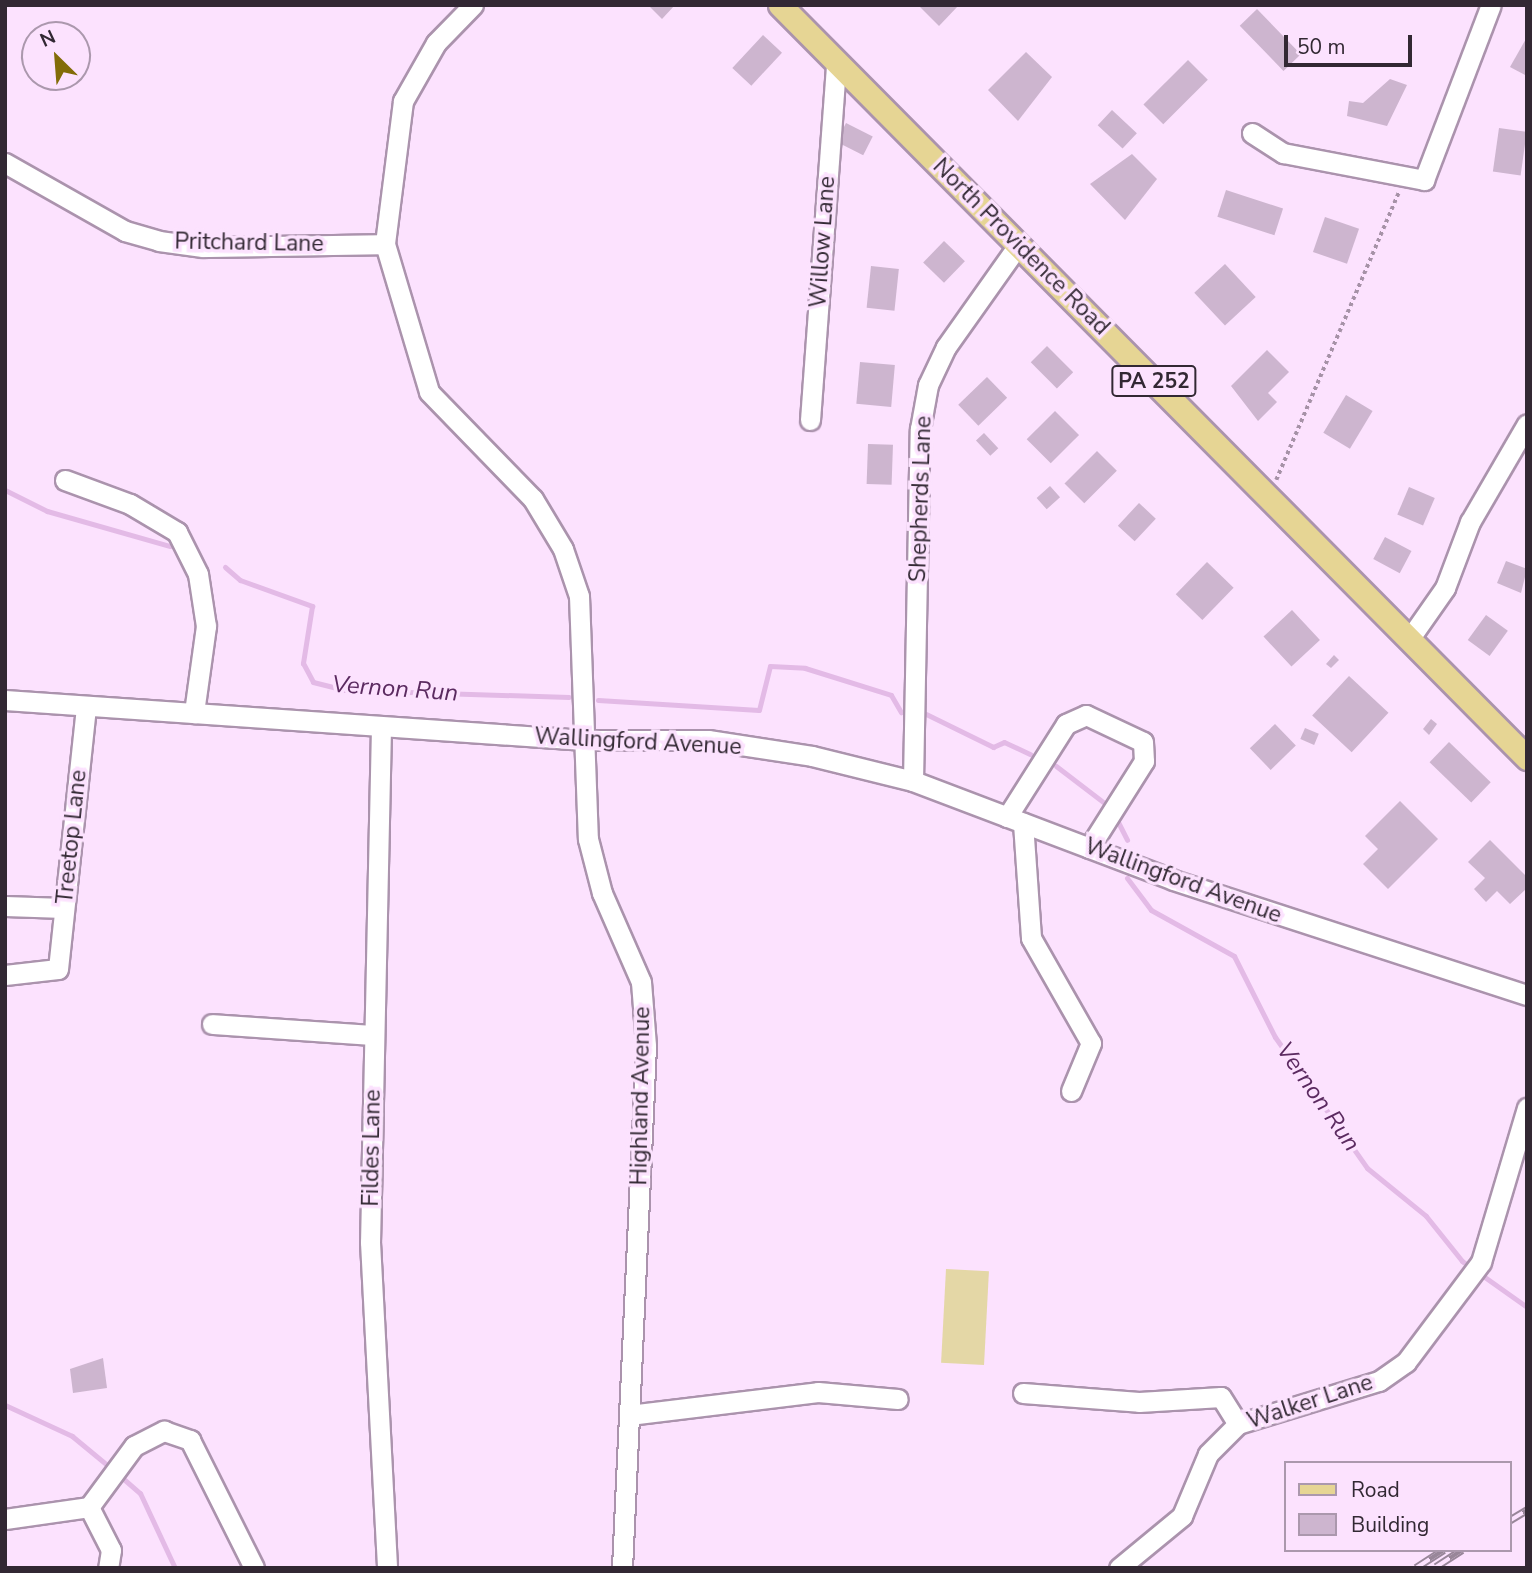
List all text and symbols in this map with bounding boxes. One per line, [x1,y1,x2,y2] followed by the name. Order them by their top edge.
[21,21,91,91] north arrow
[1287,21,1415,65] scale bar
[36,24,60,54] text: N
[1297,33,1346,61] text: 50 m
[927,153,1115,341] street label: North Providence Road
[805,175,841,309] street label: Willow Lane
[174,228,324,258] street label: Pritchard Lane
[1110,364,1198,398] road number: PA 252
[904,415,938,583] street label: Shepherds Lane
[331,670,459,708] water label: Vernon Run
[534,723,742,761] street label: Wallingford Avenue
[51,769,93,905] street label: Treetop Lane
[1081,833,1285,929] street label: Wallingford Avenue
[626,1006,656,1186] street label: Highland Avenue
[1270,1037,1366,1157] water label: Vernon Run
[357,1089,387,1207] street label: Fildes Lane
[1244,1369,1376,1435] street label: Walker Lane
[1284,1461,1511,1552] legend
[1351,1476,1400,1504] text: Road
[1351,1511,1429,1539] text: Building

